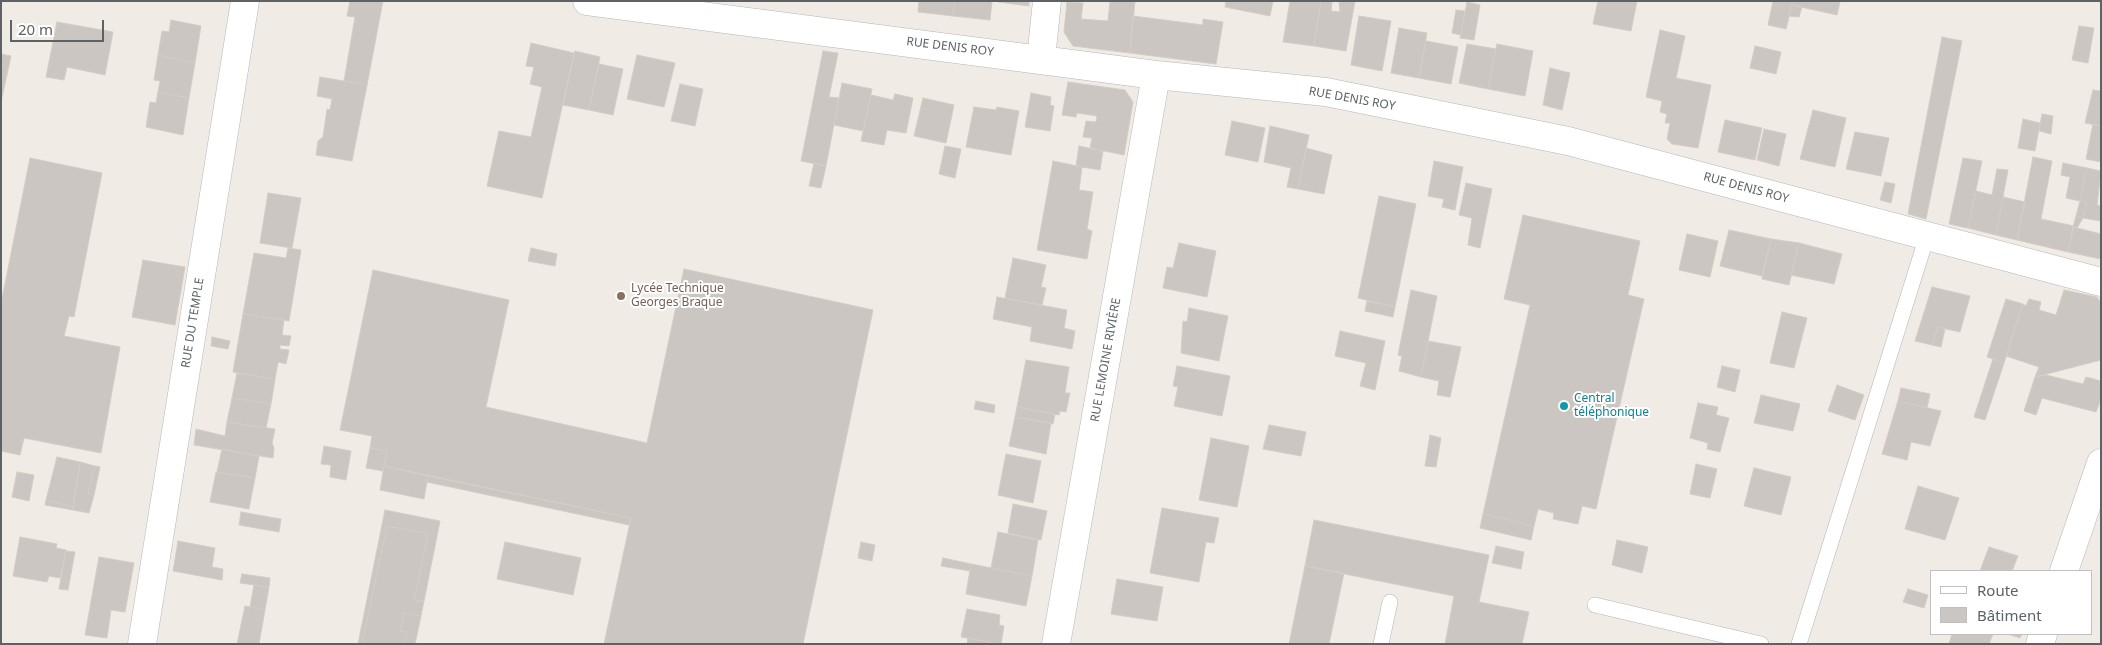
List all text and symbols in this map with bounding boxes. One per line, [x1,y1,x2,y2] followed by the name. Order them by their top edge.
[12,10,106,42] scale bar
[18,19,53,39] text: 20 m
[906,34,994,60] street label: RUE DENIS ROY
[1307,84,1397,114] street label: RUE DENIS ROY
[1702,170,1790,206] street label: RUE DENIS ROY
[179,277,207,369] street label: RUE DU TEMPLE
[631,282,724,310] place label: Lycée Technique Georges Braque
[615,290,627,302] marker: Lycée Technique Georges Braque
[1088,297,1124,423] street label: RUE LEMOINE RIVIÈRE
[1574,392,1649,420] place label: Central téléphonique
[1558,400,1570,412] marker: Central téléphonique
[1930,570,2092,635] legend
[1977,580,2019,600] text: Route
[1977,605,2042,625] text: Bâtiment

